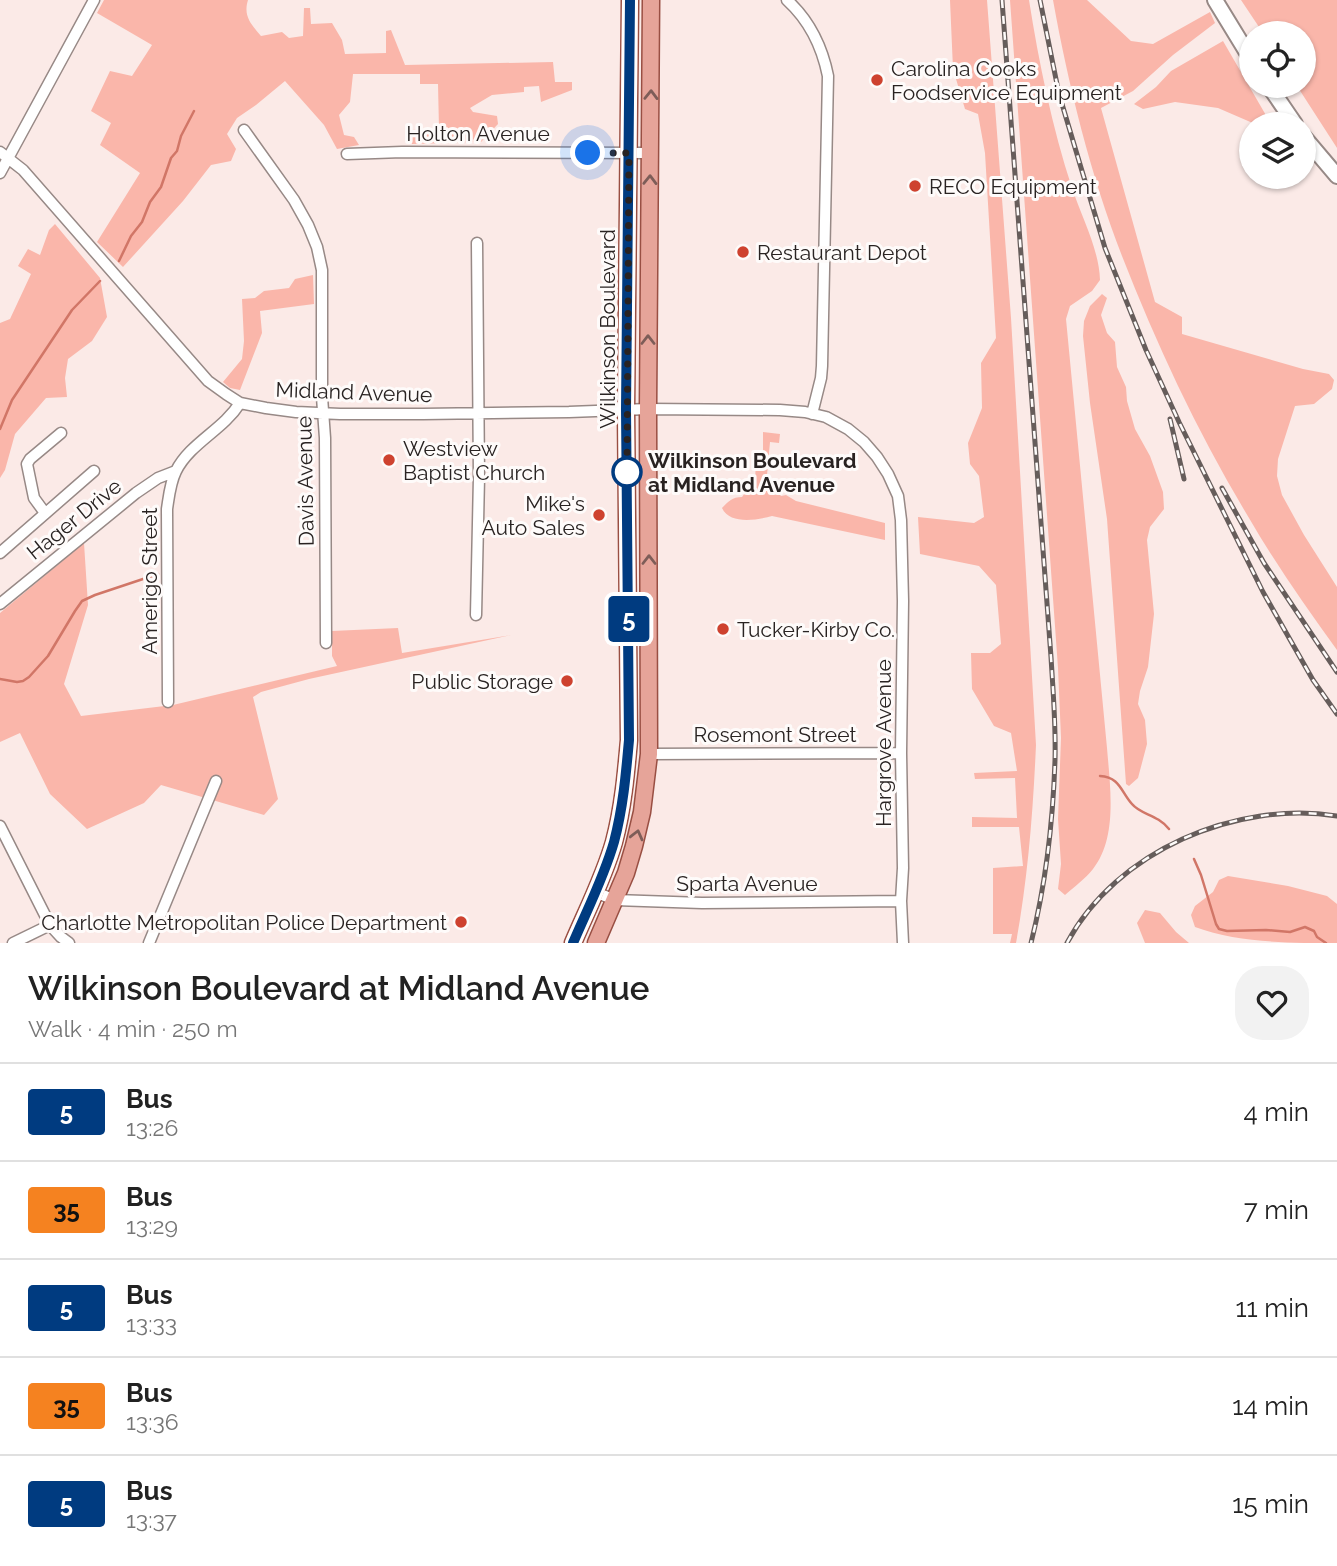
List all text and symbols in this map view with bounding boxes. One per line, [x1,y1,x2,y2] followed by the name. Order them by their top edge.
[1239,21,1316,189] map controls
[1239,21,1316,98] button: locate
[891,56,1122,105] place label: Carolina Cooks Foodservice Equipment
[869,72,885,88] marker: Carolina Cooks Foodservice Equipment
[643,89,658,100] one-way arrow
[1239,112,1316,189] button: layers
[406,121,550,146] street label: Holton Avenue
[570,135,605,170] your location
[642,174,657,185] one-way arrow
[929,174,1097,199] place label: RECO Equipment
[907,178,923,194] marker: RECO Equipment
[595,229,620,429] street label: Wilkinson Boulevard
[757,240,927,265] place label: Restaurant Depot
[735,244,751,260] marker: Restaurant Depot
[640,335,656,345] one-way arrow
[275,377,433,407] street label: Midland Avenue
[291,416,319,546] street label: Davis Avenue
[403,436,545,485] place label: Westview Baptist Church
[648,448,856,497] place label: Wilkinson Boulevard at Midland Avenue
[381,452,397,468] marker: Westview Baptist Church
[612,457,642,487] marker: Wilkinson Boulevard at Midland Avenue
[22,473,126,565] street label: Hager Drive
[481,491,585,540] place label: Mike's Auto Sales
[591,507,607,523] marker: Mike's Auto Sales
[137,508,162,654] street label: Amerigo Street
[641,554,657,565] one-way arrow
[606,596,652,642] line badge: 5
[622,604,636,633] text: 5
[737,617,895,642] place label: Tucker-Kirby Co.
[715,621,731,637] marker: Tucker-Kirby Co.
[871,659,896,827] street label: Hargrove Avenue
[411,669,553,694] place label: Public Storage
[559,673,575,689] marker: Public Storage
[694,722,856,747] street label: Rosemont Street
[629,830,643,842] one-way arrow
[676,871,818,896] street label: Sparta Avenue
[41,910,447,935] place label: Charlotte Metropolitan Police Department
[453,914,469,930] marker: Charlotte Metropolitan Police Department
[1235,966,1309,1040] button: heart
[28,969,649,1008] text: Wilkinson Boulevard at Midland Avenue
[28,1015,238,1042] text: Walk · 4 min · 250 m
[126,1084,173,1114] text: Bus
[60,1097,73,1126] text: 5
[1243,1097,1309,1127] text: 4 min
[126,1114,178,1141] text: 13:26
[126,1182,173,1212] text: Bus
[53,1195,80,1224] text: 35
[1244,1195,1309,1225] text: 7 min
[126,1212,178,1239] text: 13:29
[126,1280,173,1310] text: Bus
[60,1293,73,1322] text: 5
[1235,1293,1309,1323] text: 11 min
[126,1310,177,1337] text: 13:33
[126,1378,173,1408] text: Bus
[53,1391,80,1420] text: 35
[1232,1391,1309,1421] text: 14 min
[126,1408,179,1435] text: 13:36
[126,1476,173,1506] text: Bus
[60,1489,73,1518] text: 5
[1232,1489,1309,1519] text: 15 min
[126,1506,177,1533] text: 13:37

